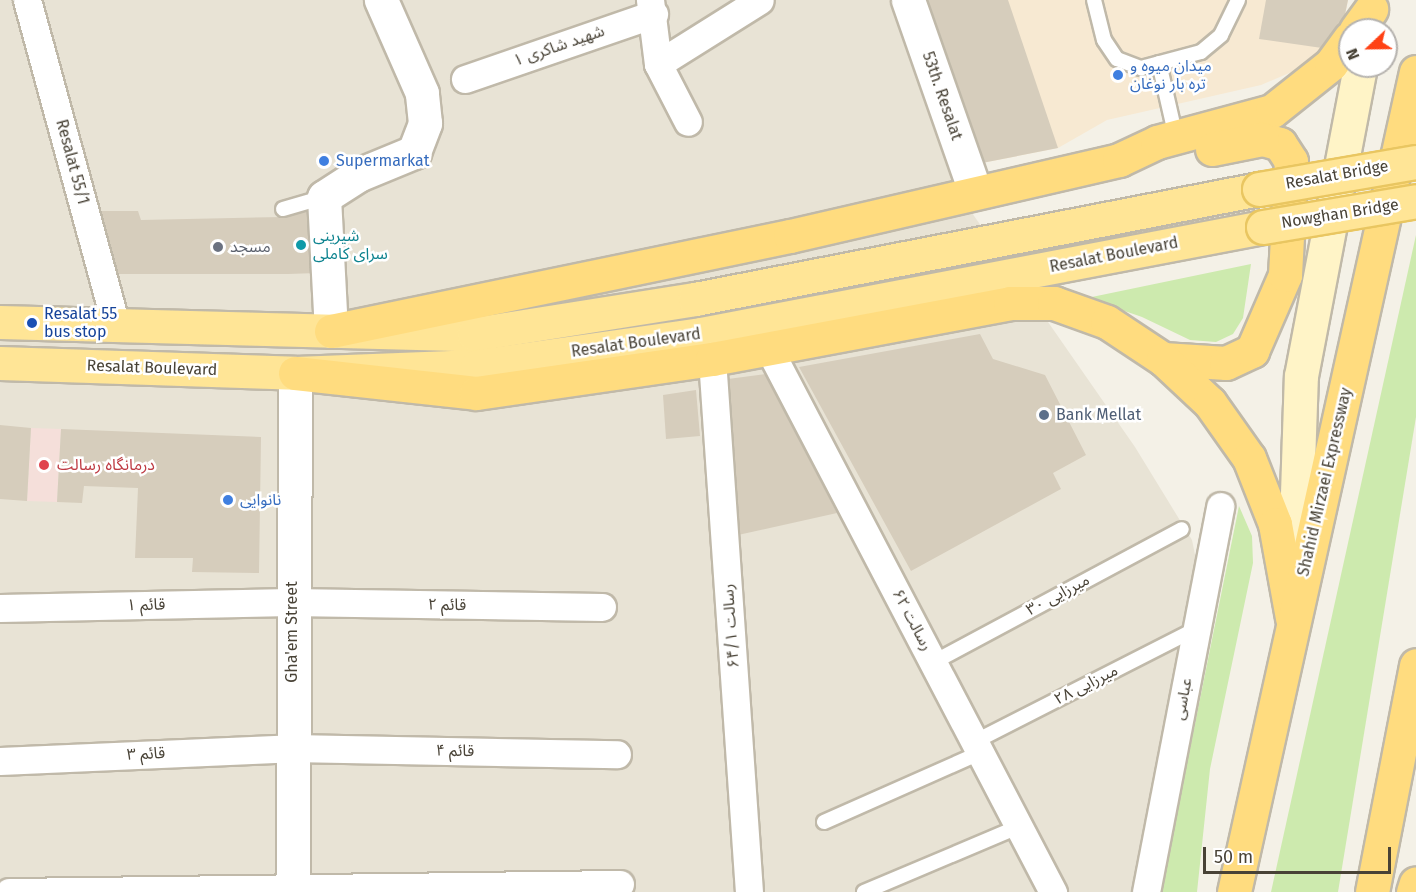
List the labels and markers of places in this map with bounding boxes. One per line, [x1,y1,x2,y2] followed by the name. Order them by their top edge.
[1130,56,1212,94] place label: میدان میوه و تره بار نوغان
[1111,68,1125,82] marker: میدان میوه و تره بار نوغان
[336,151,429,171] place label: Supermarkat
[317,154,331,168] marker: Supermarkat
[313,226,388,264] place label: شیرینی سرای کاملی
[230,237,271,257] place label: مسجد
[294,238,308,252] marker: شیرینی سرای کاملی
[211,240,225,254] marker: مسجد
[44,304,117,342] place label: Resalat 55 bus stop
[25,316,39,330] marker: Resalat 55 bus stop
[1056,405,1141,425] place label: Bank Mellat
[1037,408,1051,422] marker: Bank Mellat
[57,455,155,475] place label: درمانگاه رسالت
[35,456,53,474] marker: درمانگاه رسالت
[240,490,281,510] place label: نانوایی
[221,493,235,507] marker: نانوایی

